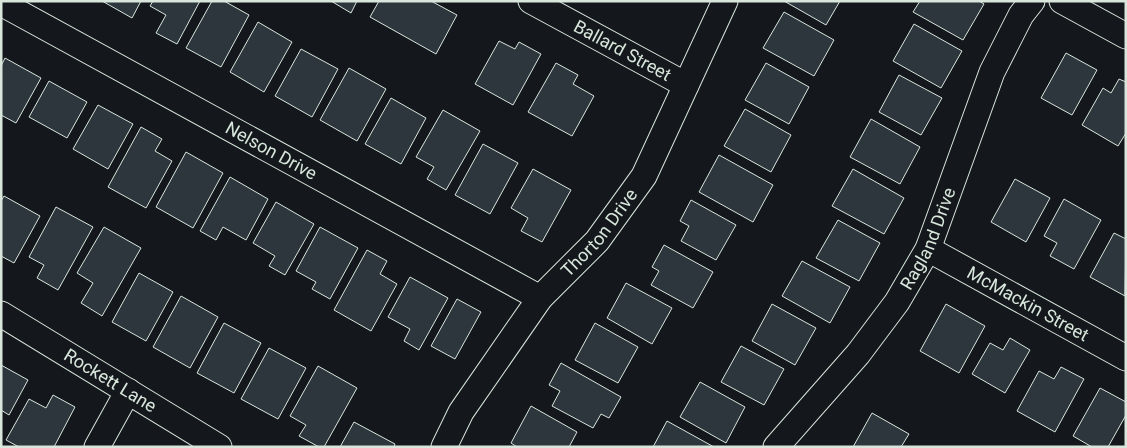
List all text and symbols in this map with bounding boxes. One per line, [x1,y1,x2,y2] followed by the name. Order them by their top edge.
[570,15,675,85] street label: Ballard Street
[222,117,321,184] street label: Nelson Drive
[556,184,641,281] street label: Thorton Drive
[896,184,959,293] street label: Ragland Drive
[964,262,1093,345] street label: McMackin Street
[60,344,161,416] street label: Rockett Lane

